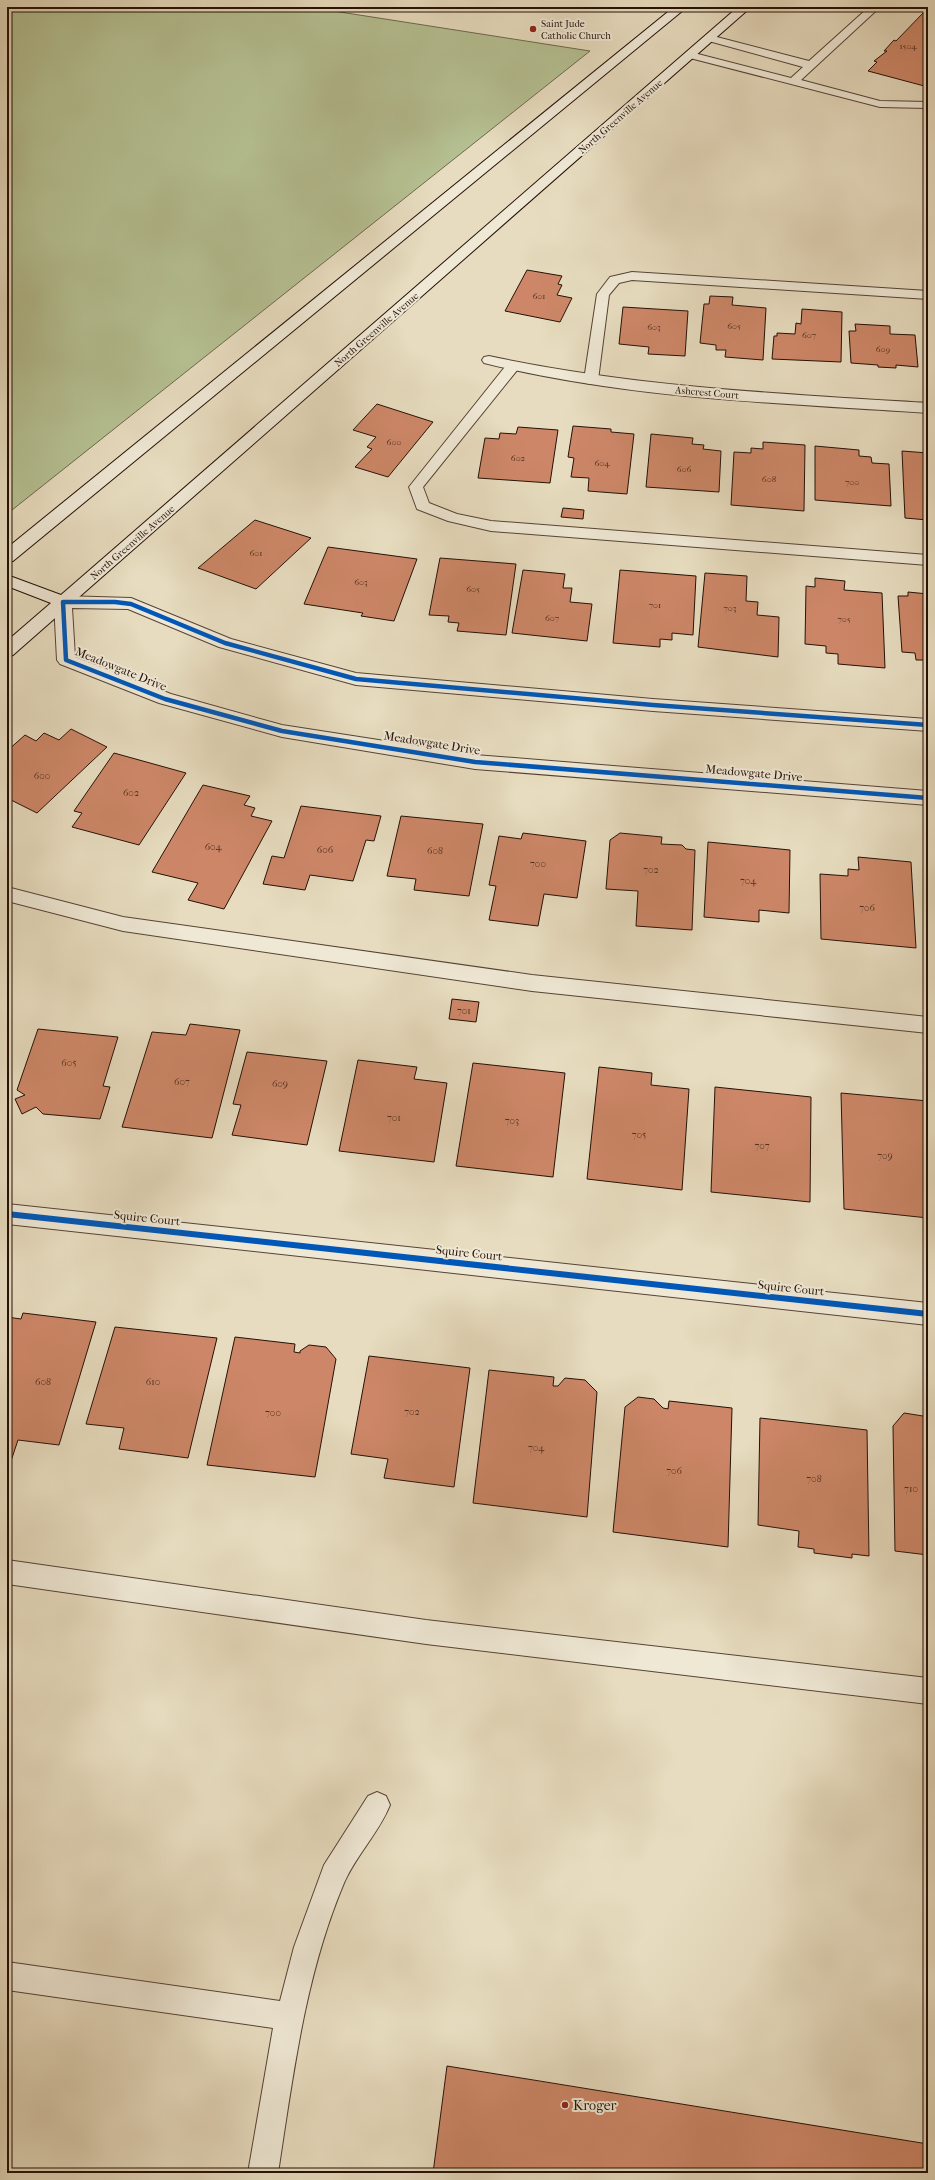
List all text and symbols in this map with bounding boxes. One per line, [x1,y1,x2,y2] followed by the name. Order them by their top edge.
[541,18,611,42] place label: Saint Jude Catholic Church
[528,24,538,34] marker: Saint Jude Catholic Church
[899,41,917,51] house number: 1504
[576,77,665,157] street label: North Greenville Avenue
[332,290,421,370] street label: North Greenville Avenue
[533,291,546,301] house number: 601
[727,321,741,331] house number: 605
[647,322,661,332] house number: 603
[802,330,817,340] house number: 607
[876,344,891,354] house number: 609
[674,384,740,402] street label: Ashcrest Court
[387,437,401,447] house number: 600
[511,453,526,463] house number: 602
[594,458,610,468] house number: 604
[677,464,691,474] house number: 606
[762,474,777,484] house number: 608
[845,477,859,487] house number: 700
[88,503,177,583] street label: North Greenville Avenue
[250,548,263,558] house number: 601
[354,577,368,587] house number: 603
[466,584,480,594] house number: 605
[649,600,661,610] house number: 701
[724,603,737,613] house number: 703
[545,613,560,623] house number: 607
[837,614,851,624] house number: 705
[73,644,169,694] street label: Meadowgate Drive
[383,728,481,758] street label: Meadowgate Drive
[705,762,803,784] street label: Meadowgate Drive
[34,770,50,782] house number: 600
[123,787,139,799] house number: 602
[205,841,222,853] house number: 604
[317,844,334,856] house number: 606
[427,845,443,857] house number: 608
[530,858,546,870] house number: 700
[643,864,659,876] house number: 702
[740,875,757,887] house number: 704
[859,902,875,914] house number: 706
[457,1005,471,1017] house number: 701
[61,1057,77,1069] house number: 605
[174,1076,190,1088] house number: 607
[272,1078,288,1090] house number: 609
[387,1112,401,1124] house number: 701
[505,1115,519,1127] house number: 703
[632,1129,646,1141] house number: 705
[754,1140,770,1152] house number: 707
[877,1150,893,1162] house number: 709
[113,1208,182,1229] street label: Squire Court
[435,1243,504,1264] street label: Squire Court
[757,1278,826,1299] street label: Squire Court
[35,1376,51,1388] house number: 608
[146,1376,160,1388] house number: 610
[404,1406,420,1418] house number: 702
[265,1407,281,1419] house number: 700
[528,1442,545,1454] house number: 704
[666,1465,682,1477] house number: 706
[806,1473,822,1485] house number: 708
[904,1483,918,1495] house number: 710
[573,2097,617,2114] place label: Kroger
[560,2100,570,2110] marker: Kroger

